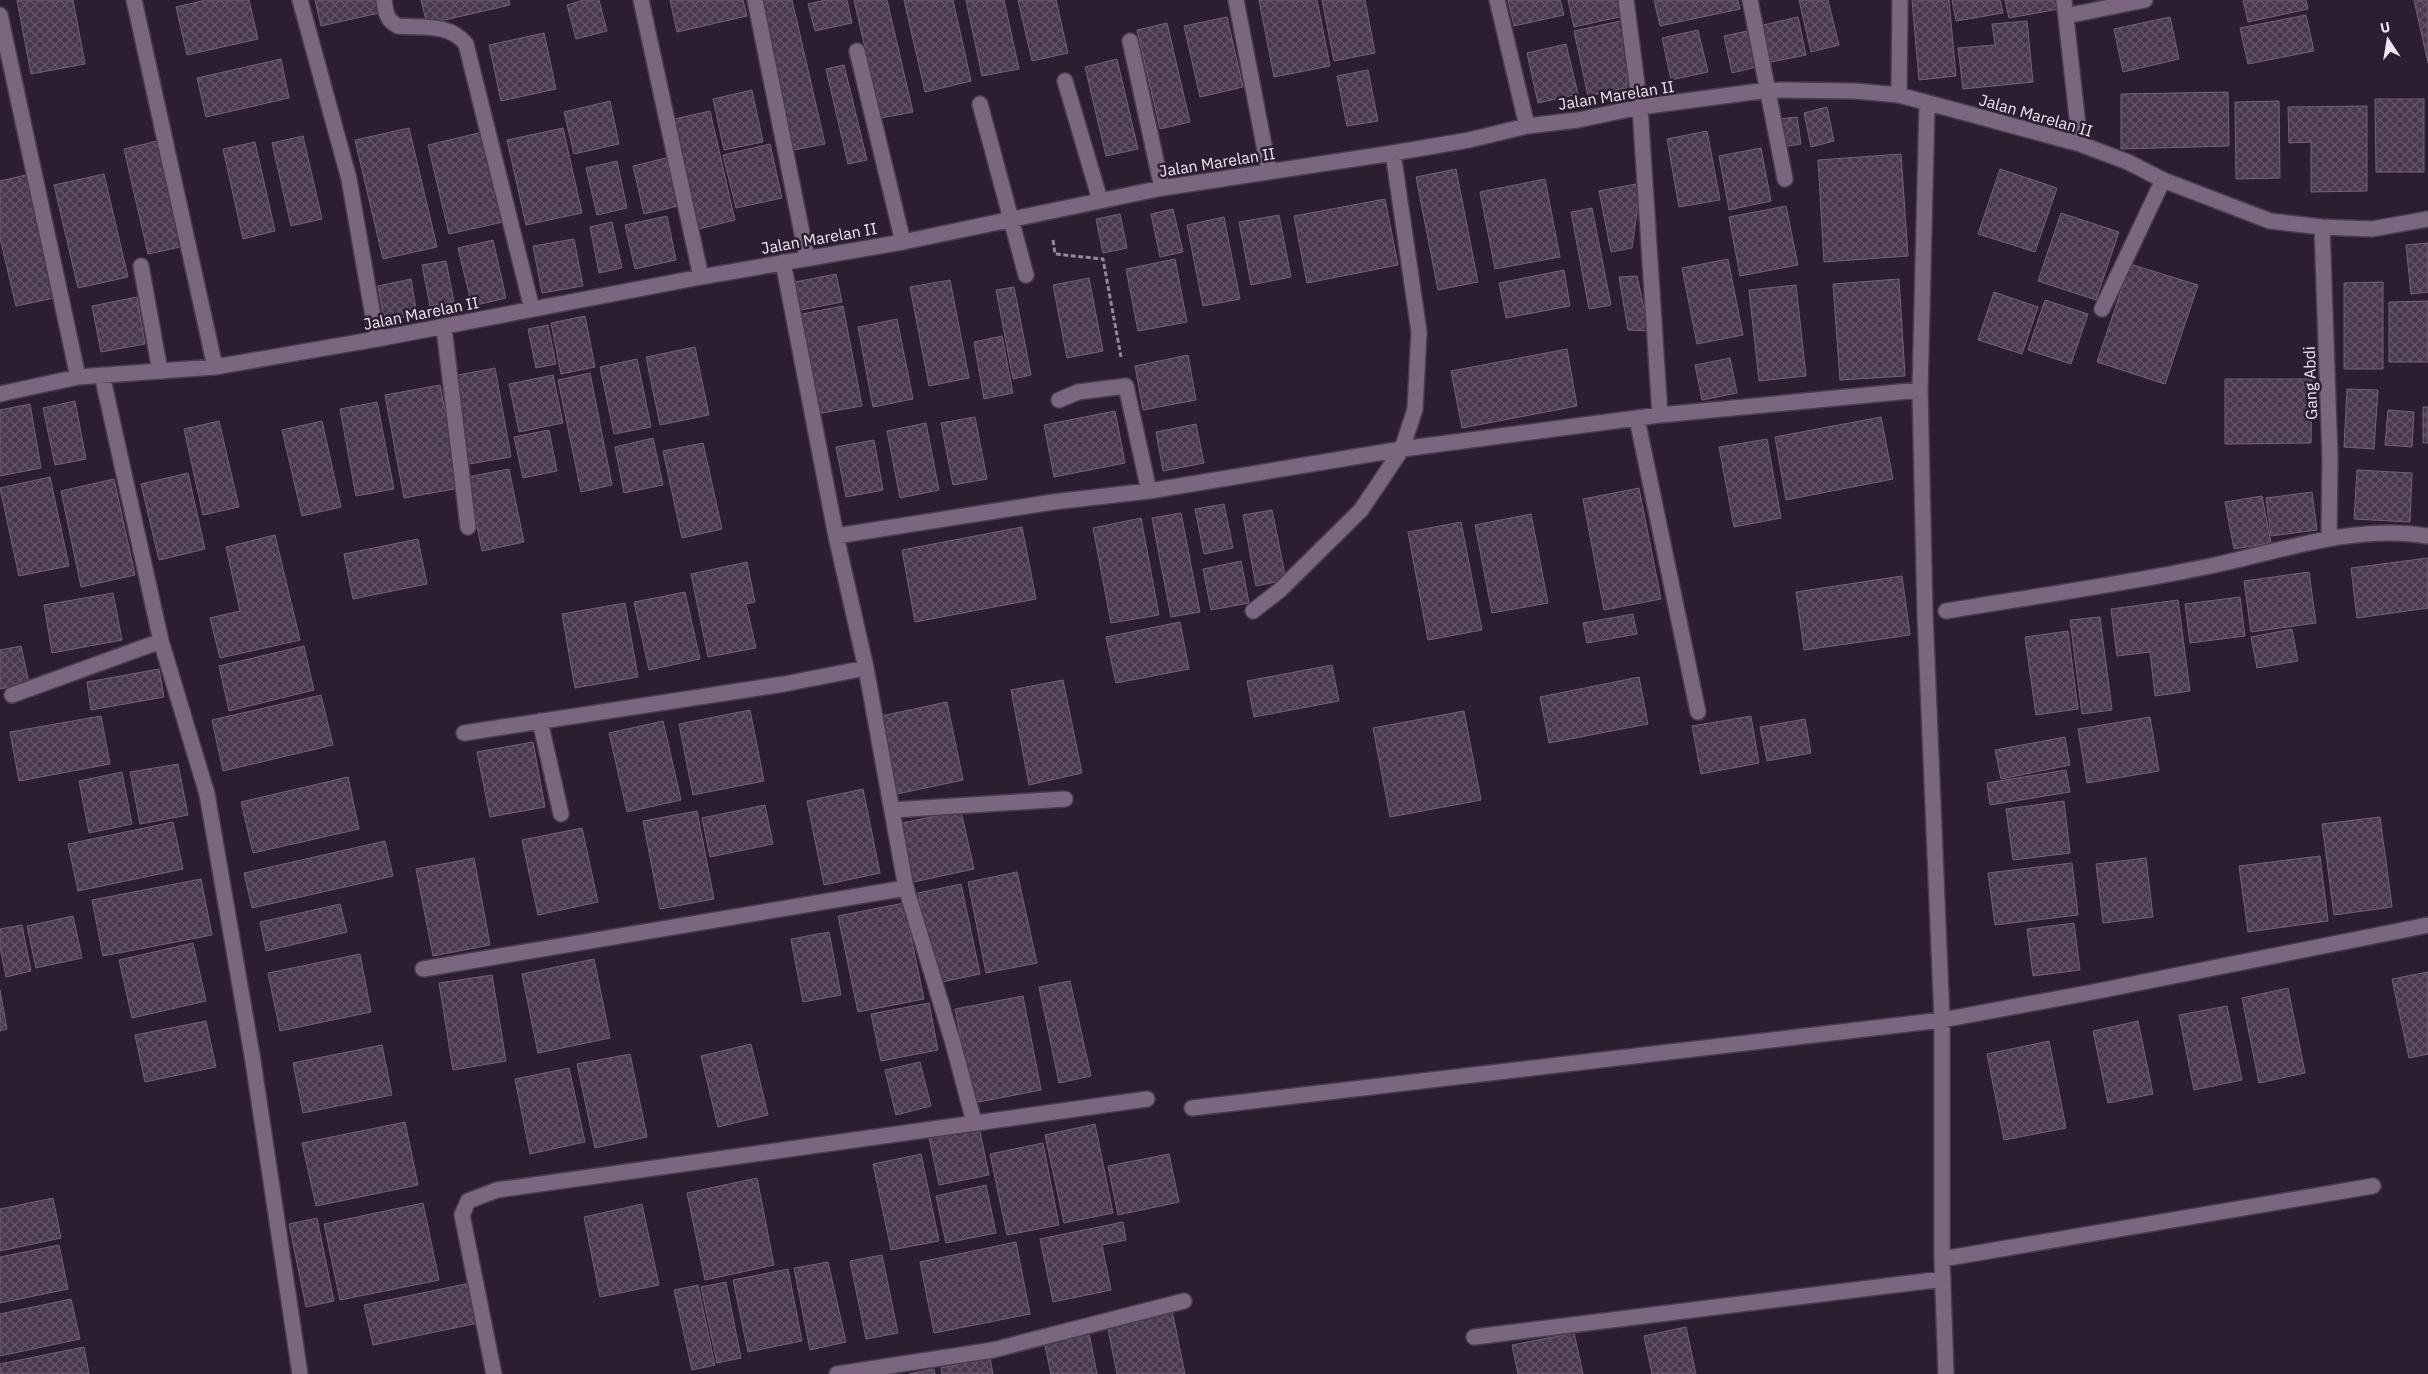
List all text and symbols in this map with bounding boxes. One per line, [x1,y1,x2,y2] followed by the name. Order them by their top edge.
[2363,15,2413,65] north arrow
[2379,17,2392,37] text: U
[1557,76,1675,114] street label: Jalan Marelan II
[1977,89,2095,141] street label: Jalan Marelan II
[1158,143,1276,181] street label: Jalan Marelan II
[760,218,878,258] street label: Jalan Marelan II
[362,292,480,334] street label: Jalan Marelan II
[2299,346,2321,420] street label: Gang Abdi

